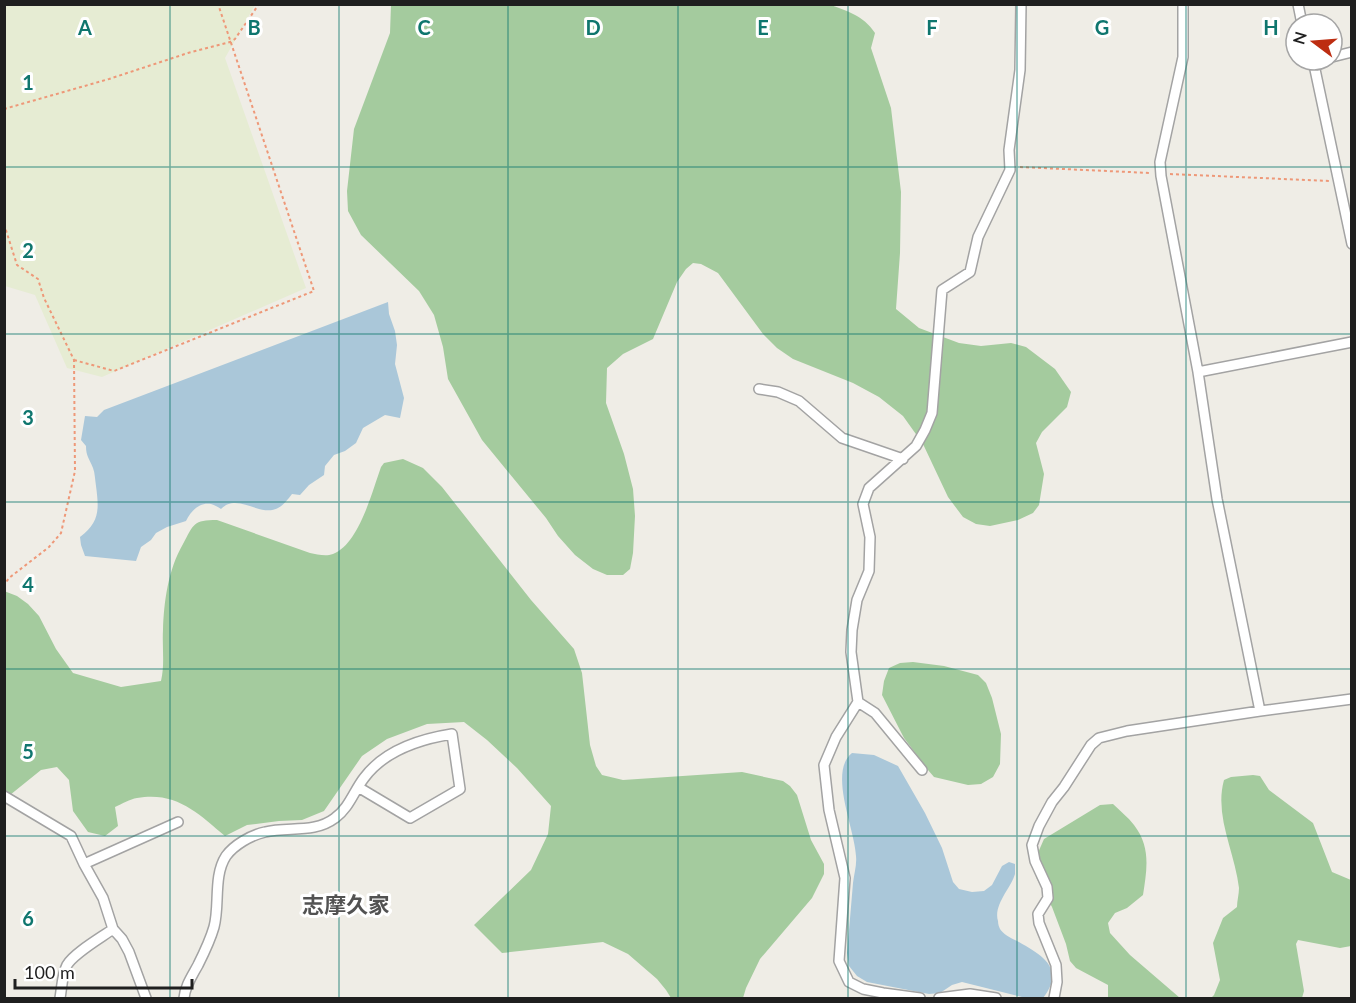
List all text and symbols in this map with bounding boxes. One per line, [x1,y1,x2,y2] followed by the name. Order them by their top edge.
[1284,12,1344,72] north arrow
[77,15,92,39] text: A
[247,15,261,39] text: B
[417,15,431,39] text: C
[585,15,601,39] text: D
[757,15,769,39] text: E
[926,15,938,39] text: F
[1095,15,1109,39] text: G
[1263,15,1279,39] text: H
[1288,29,1310,46] text: N
[22,70,34,94] text: 1
[22,238,34,262] text: 2
[22,405,34,429] text: 3
[22,572,34,596] text: 4
[22,739,34,763] text: 5
[302,891,390,918] district label: 志摩久家
[22,906,34,930] text: 6
[15,952,192,990] scale bar
[24,961,75,983] text: 100 m

